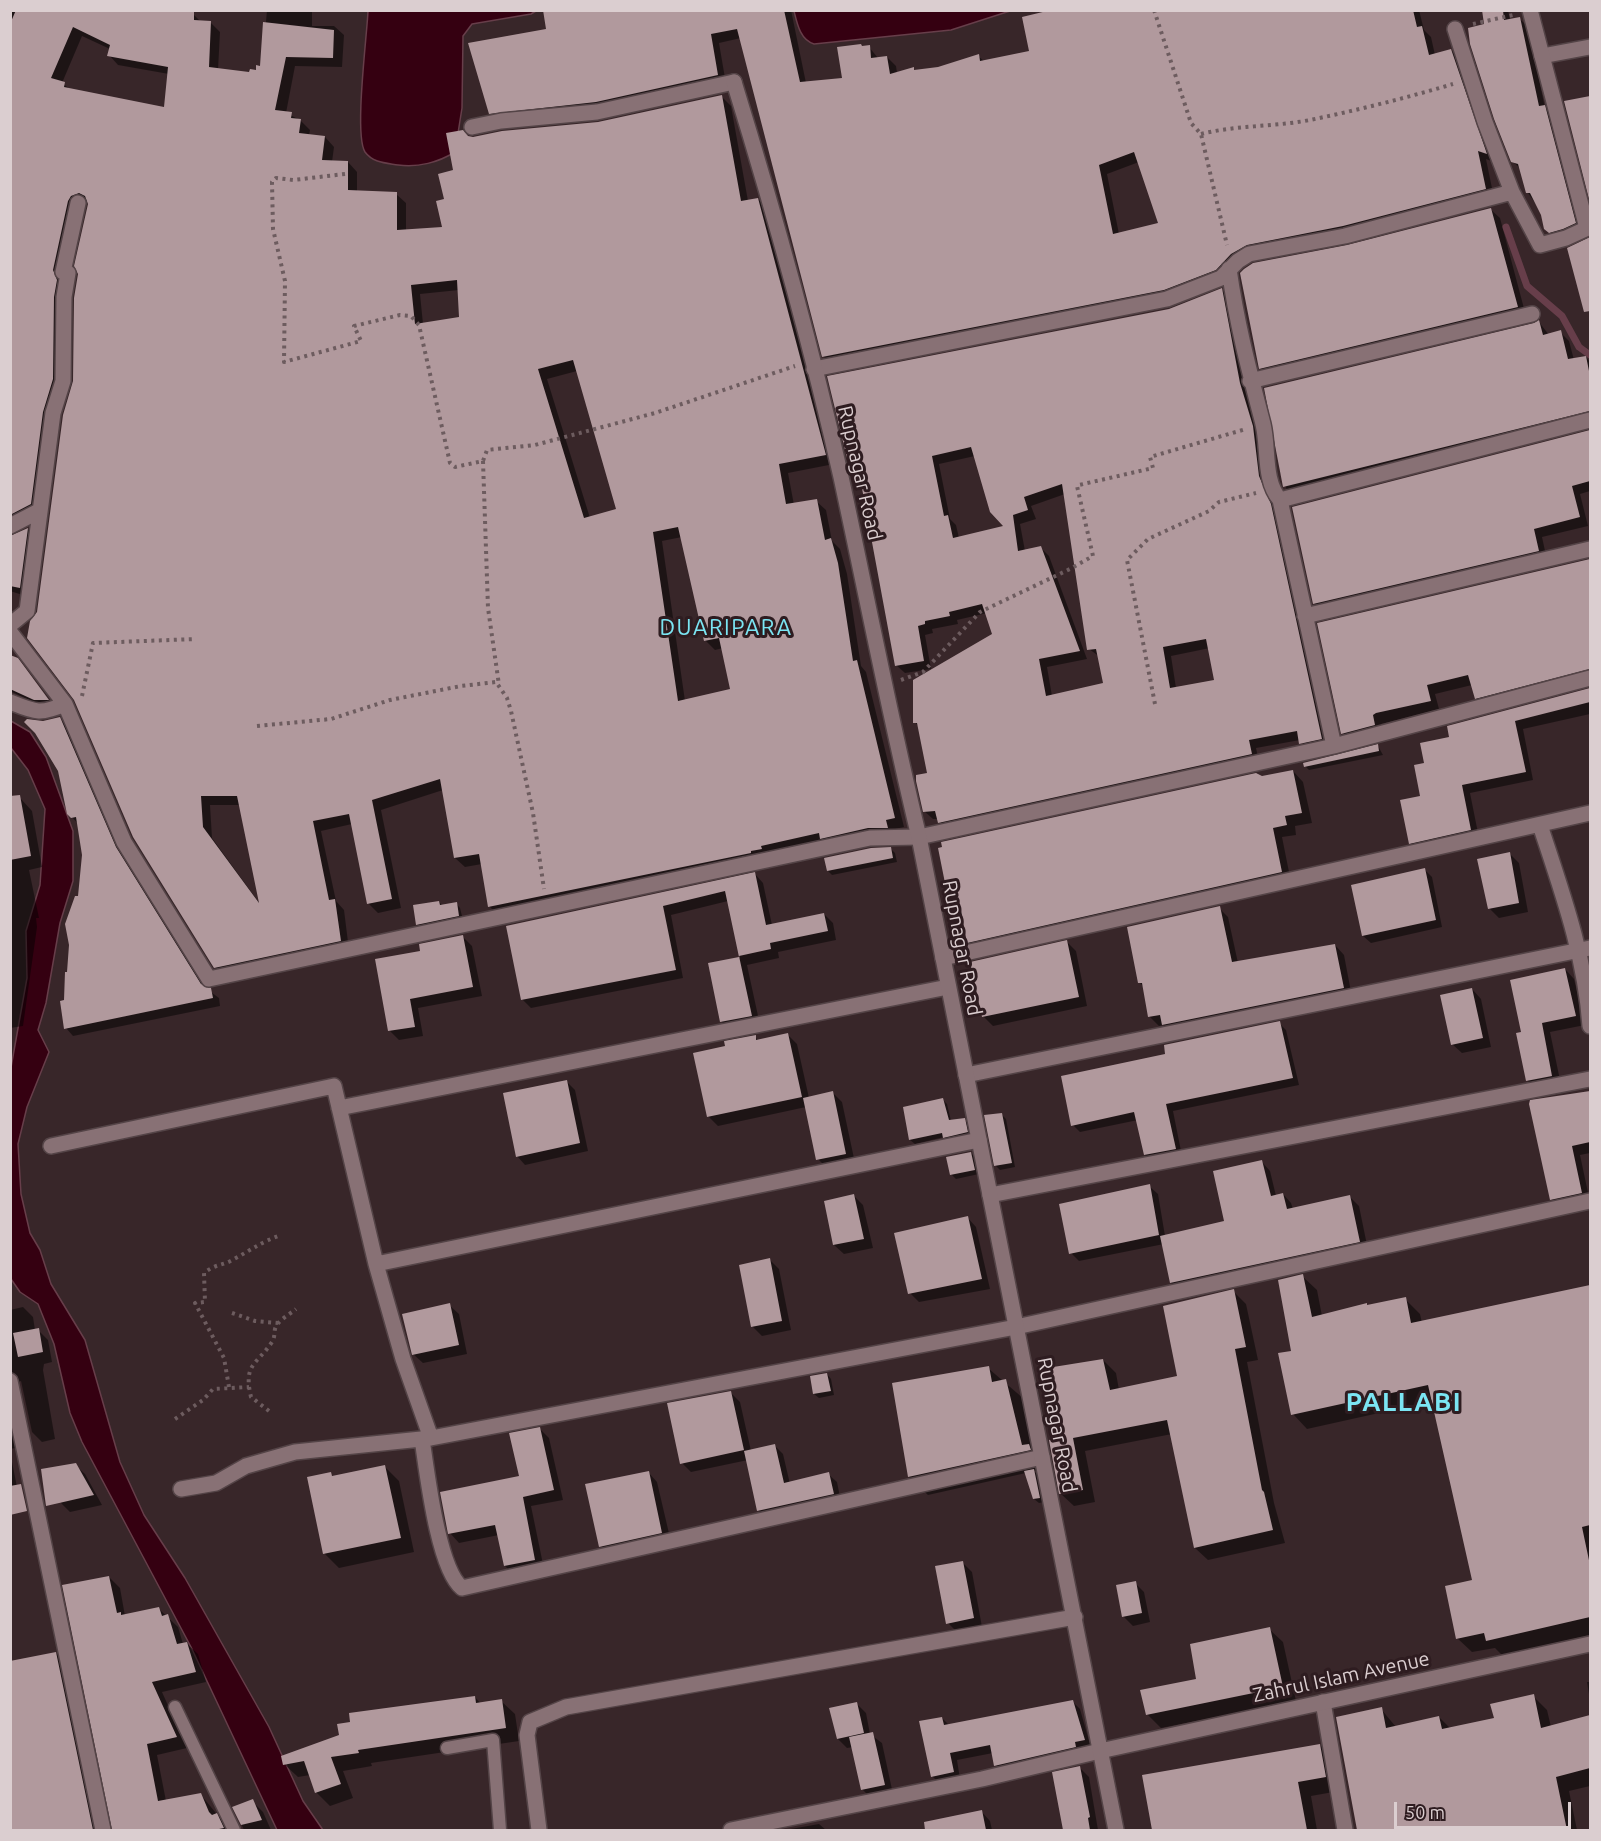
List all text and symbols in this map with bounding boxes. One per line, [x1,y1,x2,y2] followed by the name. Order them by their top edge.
[833,403,887,543] street label: Rupnagar Road
[660,615,792,641] district label: DUARIPARA
[937,878,987,1018] street label: Rupnagar Road
[1032,1355,1082,1495] street label: Rupnagar Road
[1346,1386,1462,1418] district label: PALLABI
[1250,1647,1432,1707] street label: Zahrul Islam Avenue
[1397,1790,1574,1828] scale bar
[1405,1802,1445,1822] text: 50 m

